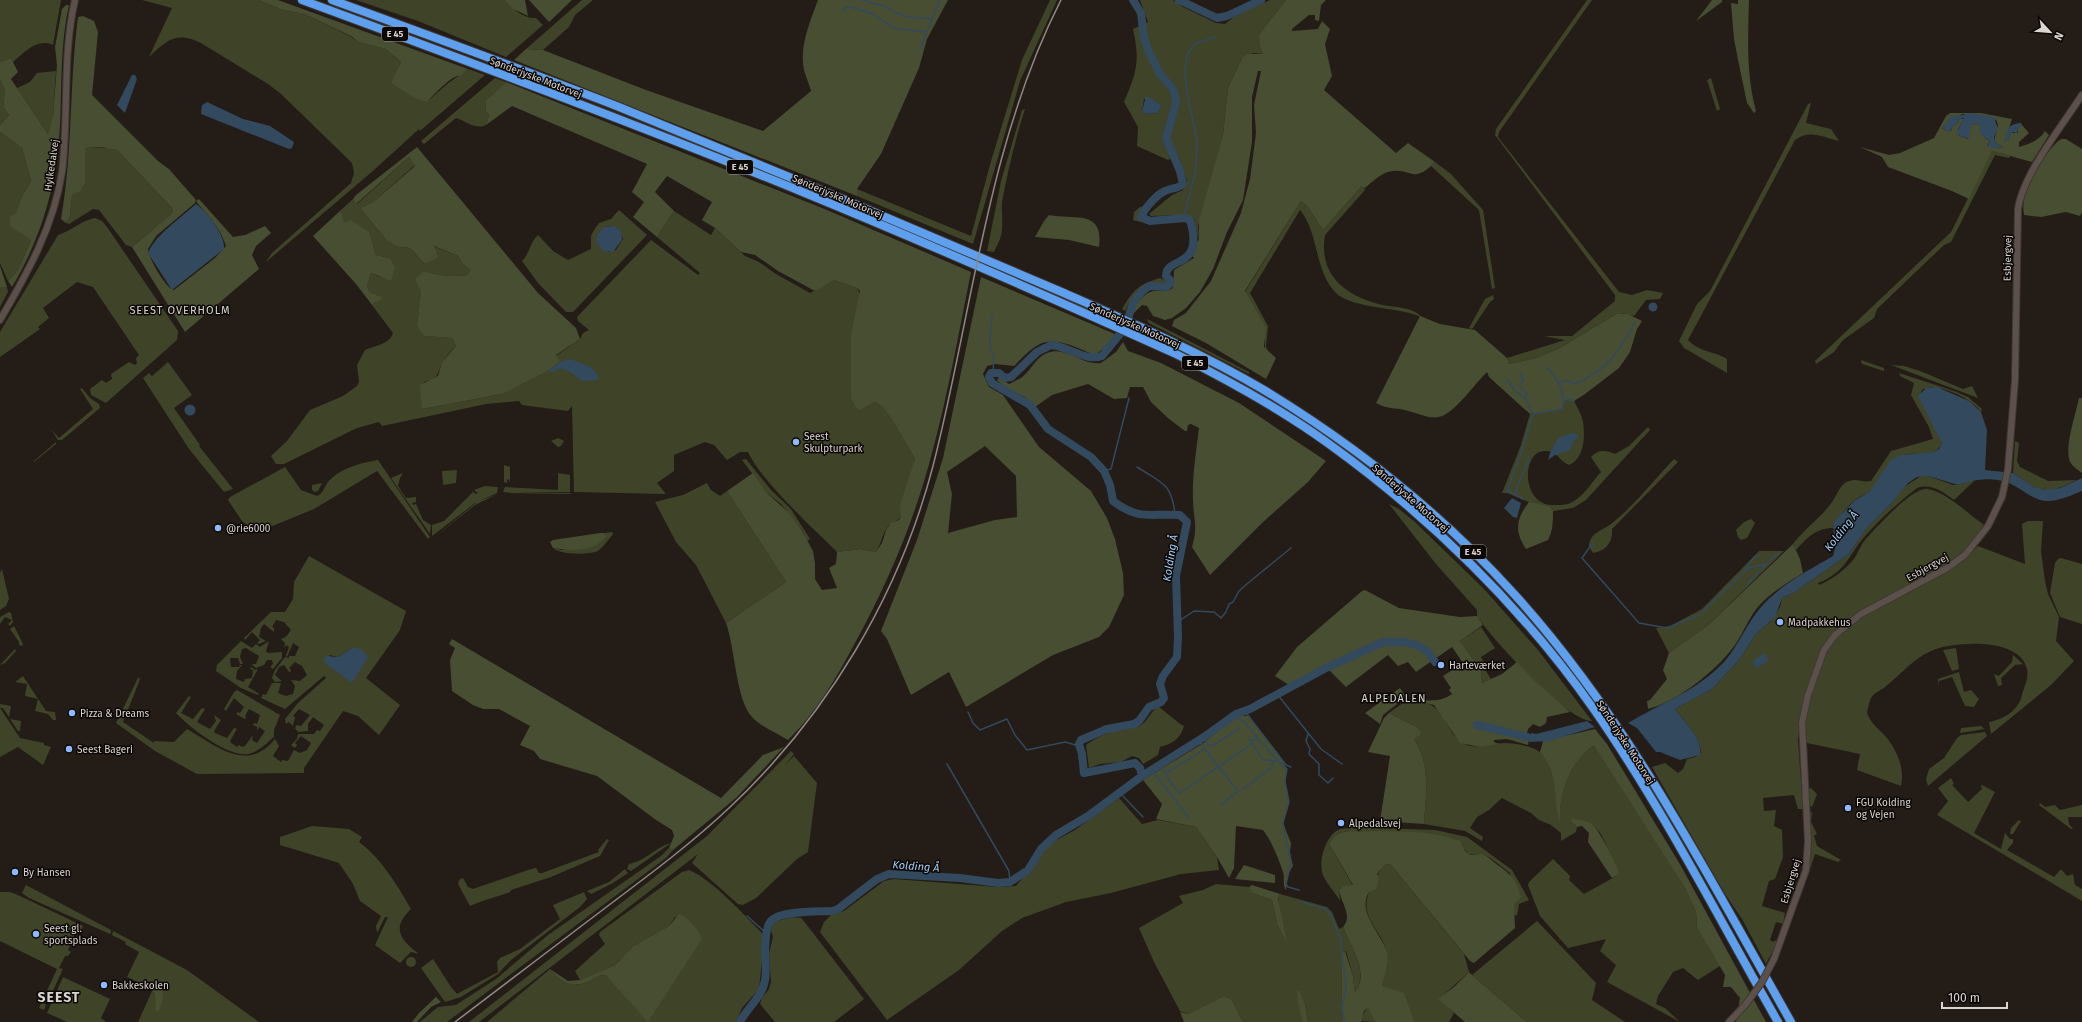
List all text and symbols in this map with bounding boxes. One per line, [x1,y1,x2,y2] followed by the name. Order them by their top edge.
[2030,12,2070,52] north arrow
[382,27,408,41] road number: E 45
[2051,30,2066,42] text: N
[488,55,584,101] street label: Sønderjyske Motorvej
[42,138,62,192] street label: Hylkedalvej
[727,160,753,174] road number: E 45
[790,172,885,222] street label: Sønderjyske Motorvej
[2002,235,2014,281] street label: Esbjergvej
[1088,301,1182,351] street label: Sønderjyske Motorvej
[129,304,231,317] district label: SEEST OVERHOLM
[1182,356,1208,370] road number: E 45
[804,431,864,455] place label: Seest Skulpturpark
[791,437,801,447] marker: Seest Skulpturpark
[1370,462,1451,535] street label: Sønderjyske Motorvej
[1821,508,1861,554] water label: Kolding Å
[213,523,223,533] marker: @rie6000
[226,523,271,535] place label: @rie6000
[1159,534,1181,582] water label: Kolding Å
[1460,545,1486,559] road number: E 45
[1904,551,1951,584] street label: Esbjergvej
[1775,617,1785,627] marker: Madpakkehus
[1788,617,1851,629] place label: Madpakkehus
[1436,660,1446,670] marker: Harteværket
[1449,660,1506,672] place label: Harteværket
[1361,692,1427,705] district label: ALPEDALEN
[1594,698,1657,787] street label: Sønderjyske Motorvej
[67,708,77,718] marker: Pizza & Dreams
[80,708,150,720] place label: Pizza & Dreams
[64,744,74,754] marker: Seest Bageri
[77,744,133,756] place label: Seest Bageri
[1856,797,1911,821] place label: FGU Kolding og Vejen
[1843,803,1853,813] marker: FGU Kolding og Vejen
[1336,818,1346,828] marker: Alpedalsvej
[1349,818,1401,830] place label: Alpedalsvej
[892,857,940,875] water label: Kolding Å
[1778,857,1804,905] street label: Esbjergvej
[10,867,20,877] marker: By Hansen
[23,867,71,879] place label: By Hansen
[44,923,98,947] place label: Seest gl. sportsplads
[31,929,41,939] marker: Seest gl. sportsplads
[99,980,109,990] marker: Bakkeskolen
[112,980,169,992] place label: Bakkeskolen
[1942,984,2007,1010] scale bar
[38,989,80,1006] district label: SEEST
[1948,991,1980,1005] text: 100 m

